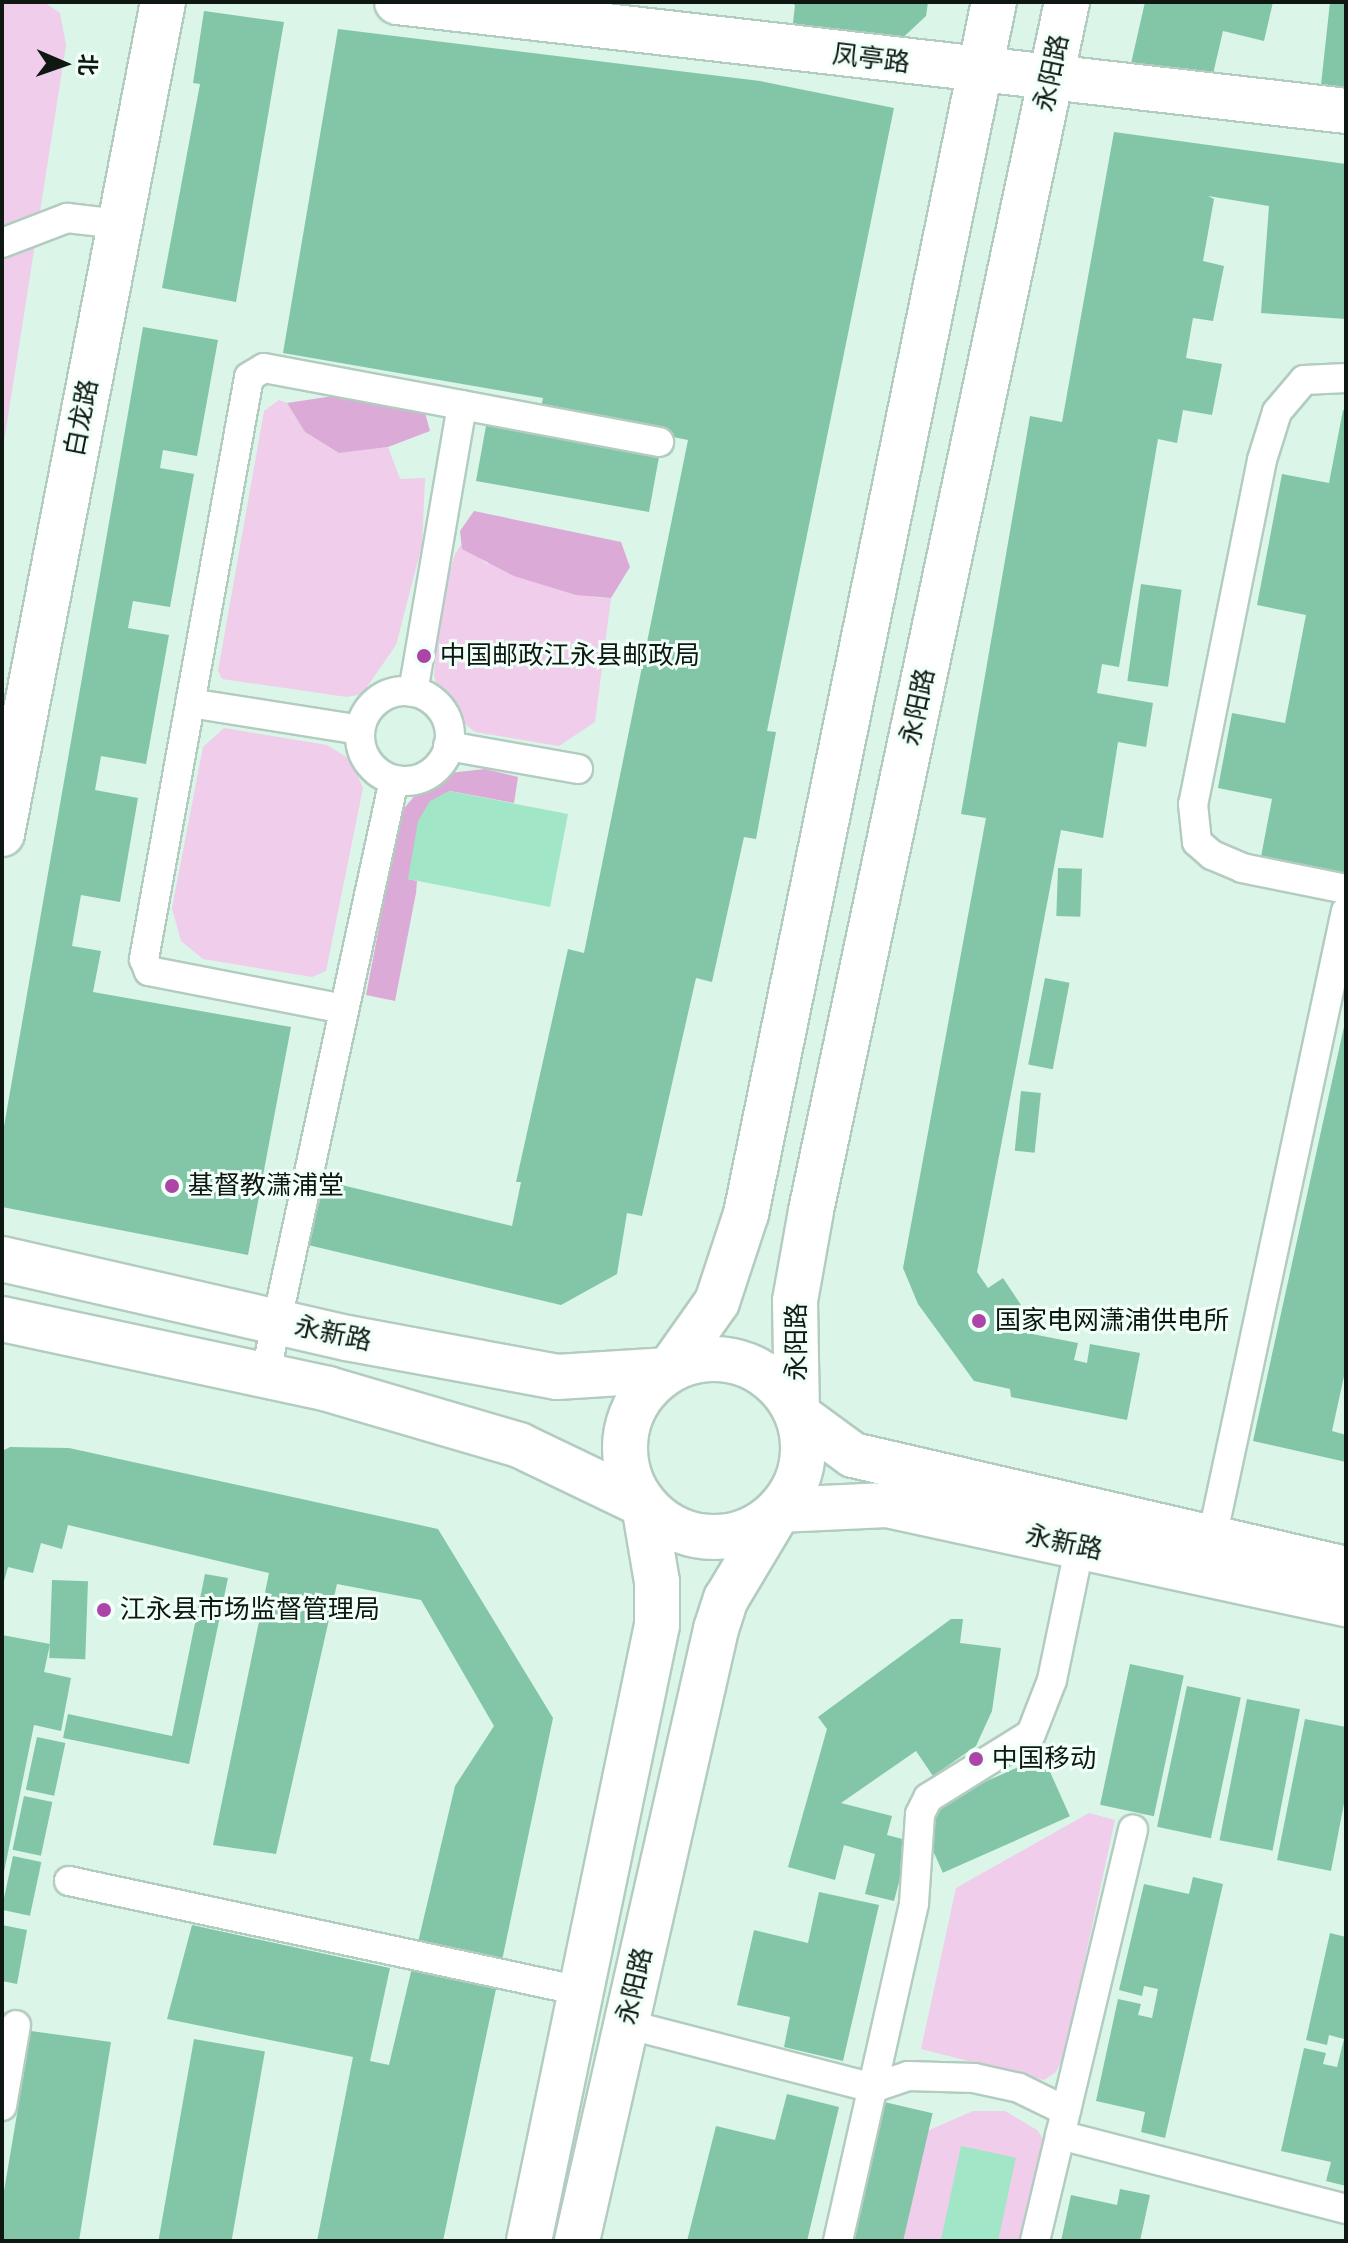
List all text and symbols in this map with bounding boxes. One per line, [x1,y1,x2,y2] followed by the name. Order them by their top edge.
[24,24,104,104] north arrow
[1029,32,1075,114] street label: 永阳路
[830,39,912,79] street label: 凤亭路
[74,53,102,76] text: 北
[59,377,105,459] street label: 白龙路
[440,640,700,672] place label: 中国邮政江永县邮政局
[415,647,433,665] marker: 中国邮政江永县邮政局
[895,666,941,748] street label: 永阳路
[188,1170,344,1202] place label: 基督教潇浦堂
[163,1177,181,1195] marker: 基督教潇浦堂
[781,1303,813,1381] street label: 永阳路
[995,1305,1229,1337] place label: 国家电网潇浦供电所
[292,1311,374,1357] street label: 永新路
[970,1312,988,1330] marker: 国家电网潇浦供电所
[1023,1520,1105,1566] street label: 永新路
[120,1594,380,1626] place label: 江永县市场监督管理局
[95,1601,113,1619] marker: 江永县市场监督管理局
[992,1743,1096,1775] place label: 中国移动
[967,1750,985,1768] marker: 中国移动
[611,1944,659,2028] street label: 永阳路

